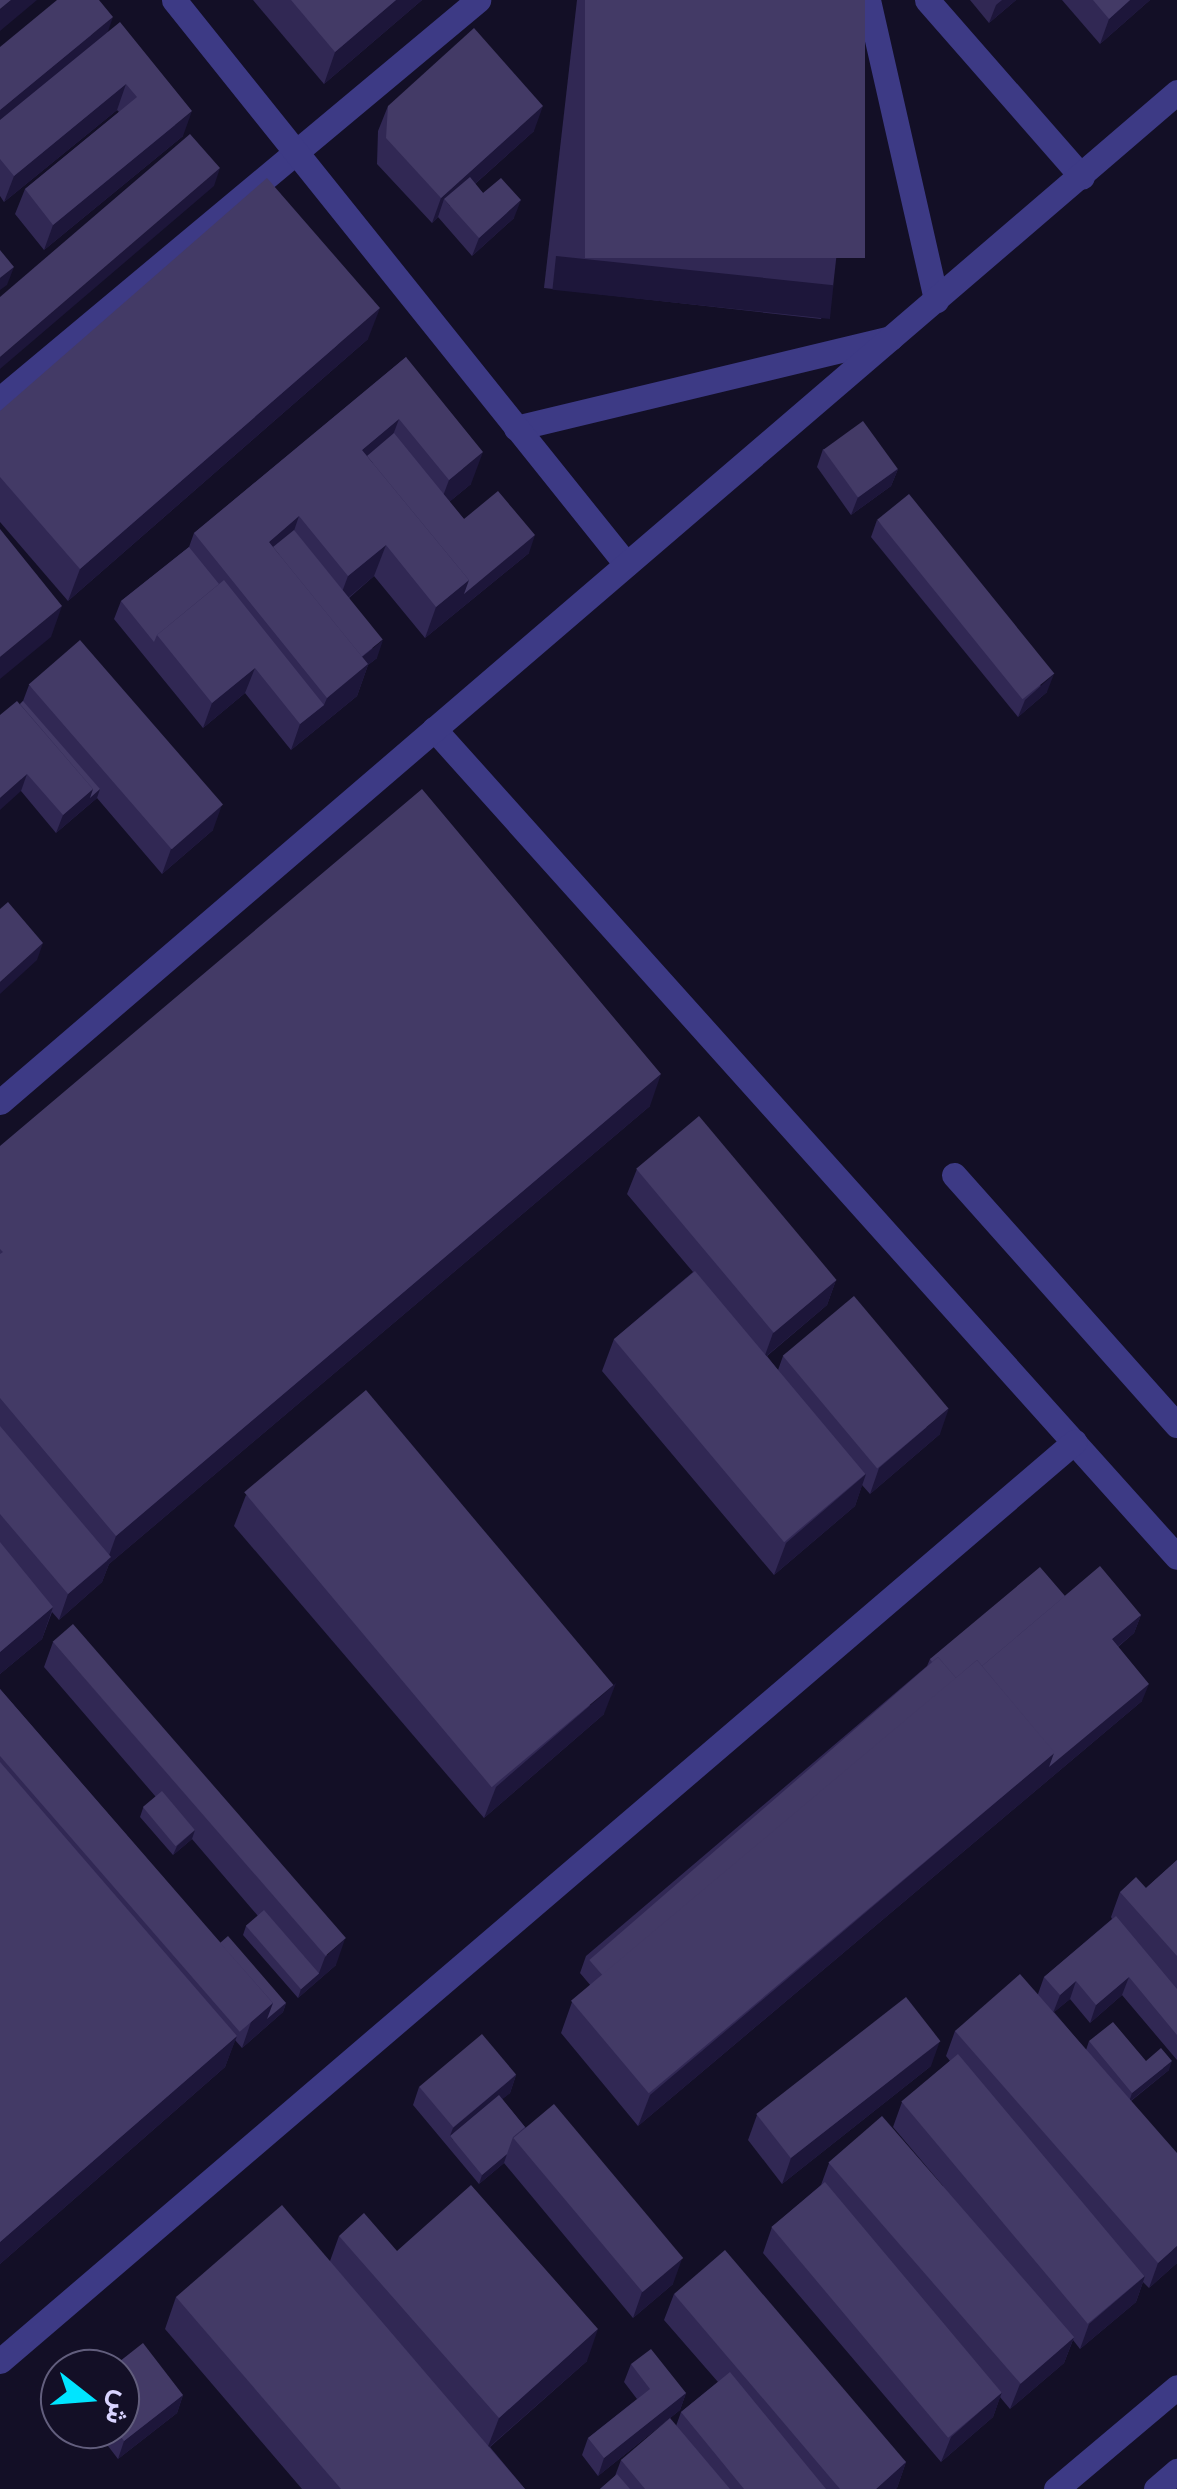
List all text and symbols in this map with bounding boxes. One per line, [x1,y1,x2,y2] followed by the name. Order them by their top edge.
[40,2349,140,2449] north arrow
[95,2386,139,2429] text: ش

